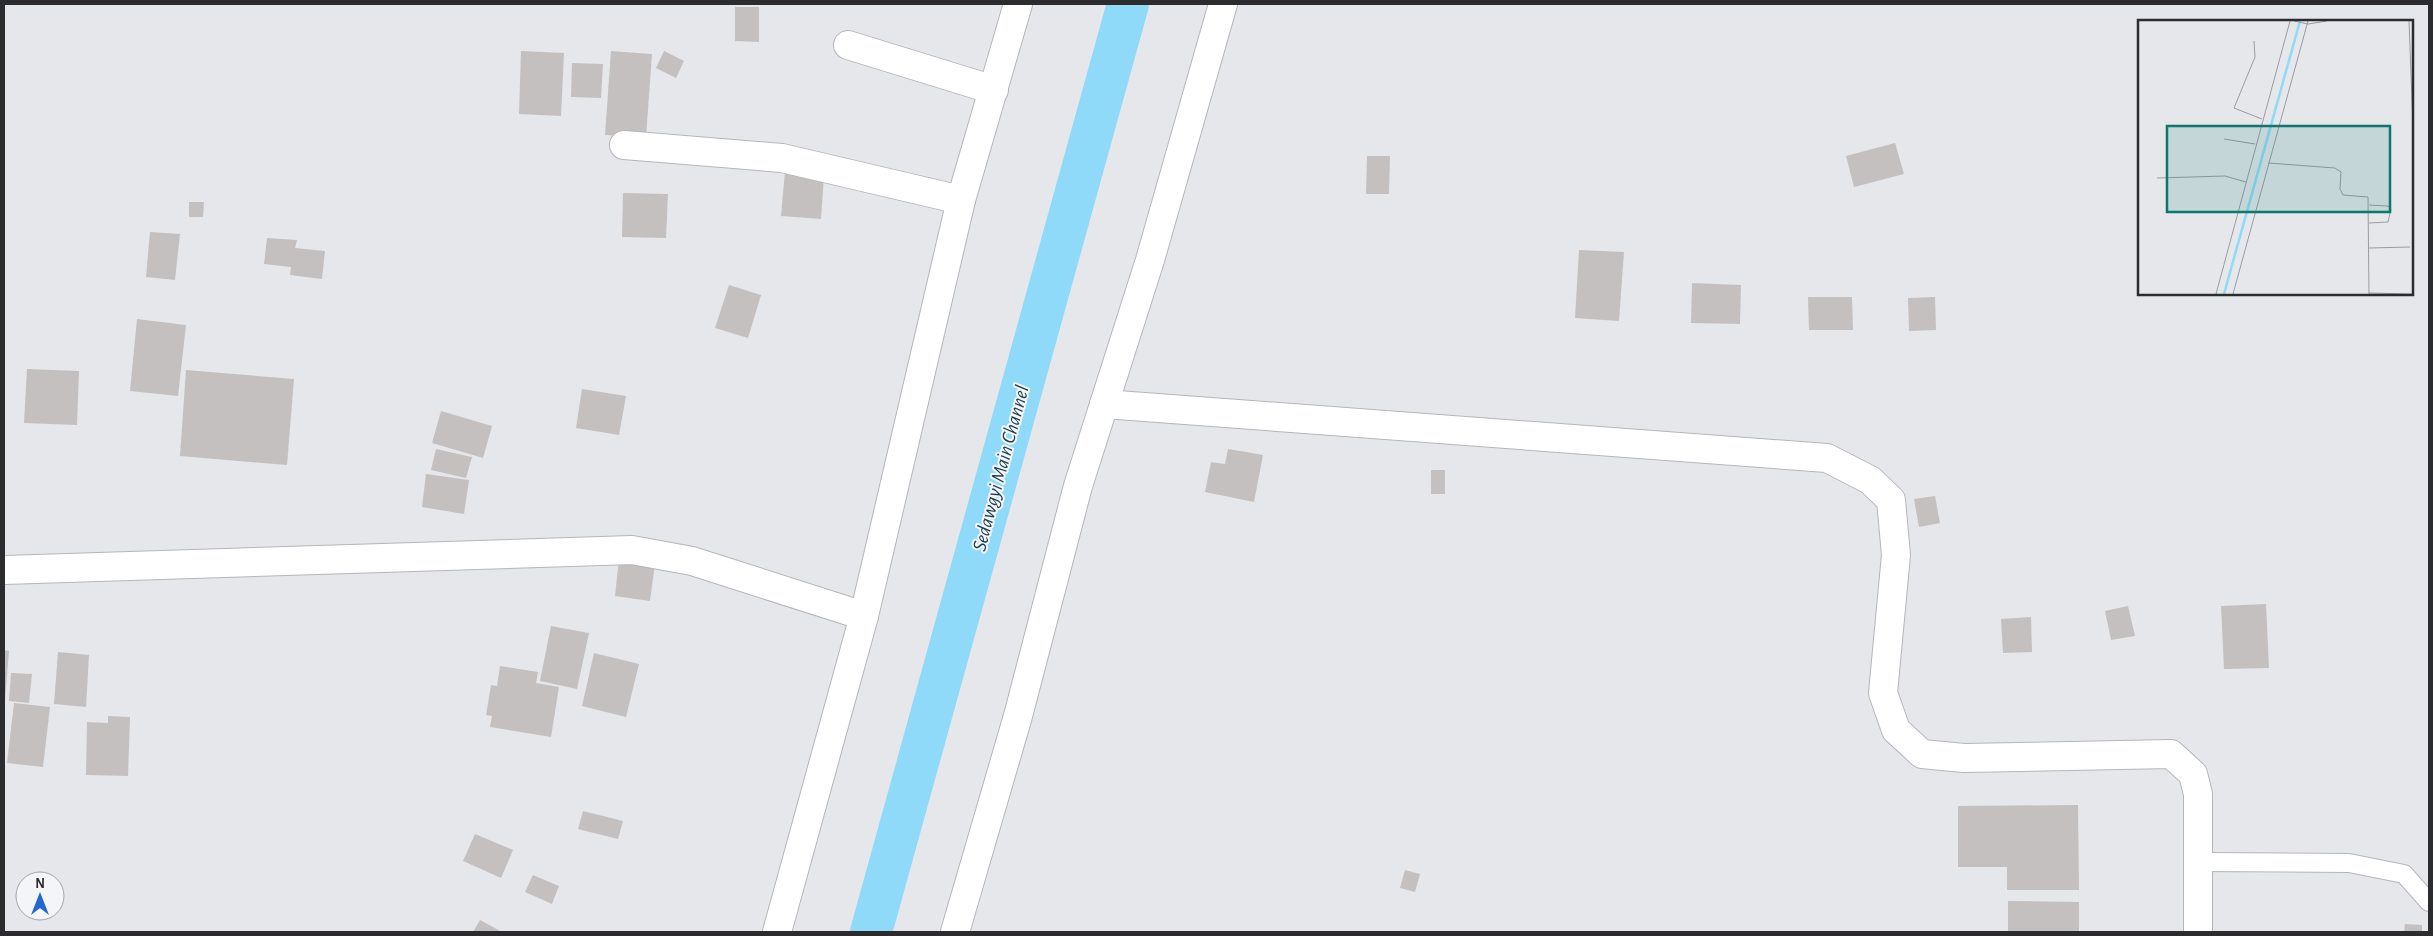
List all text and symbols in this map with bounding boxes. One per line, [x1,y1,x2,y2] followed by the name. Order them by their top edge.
[2138,20,2413,295] inset map
[969,383,1033,553] water label: Sedawgyi Main Channel
[15,871,65,921] north arrow
[35,877,45,891] text: N

